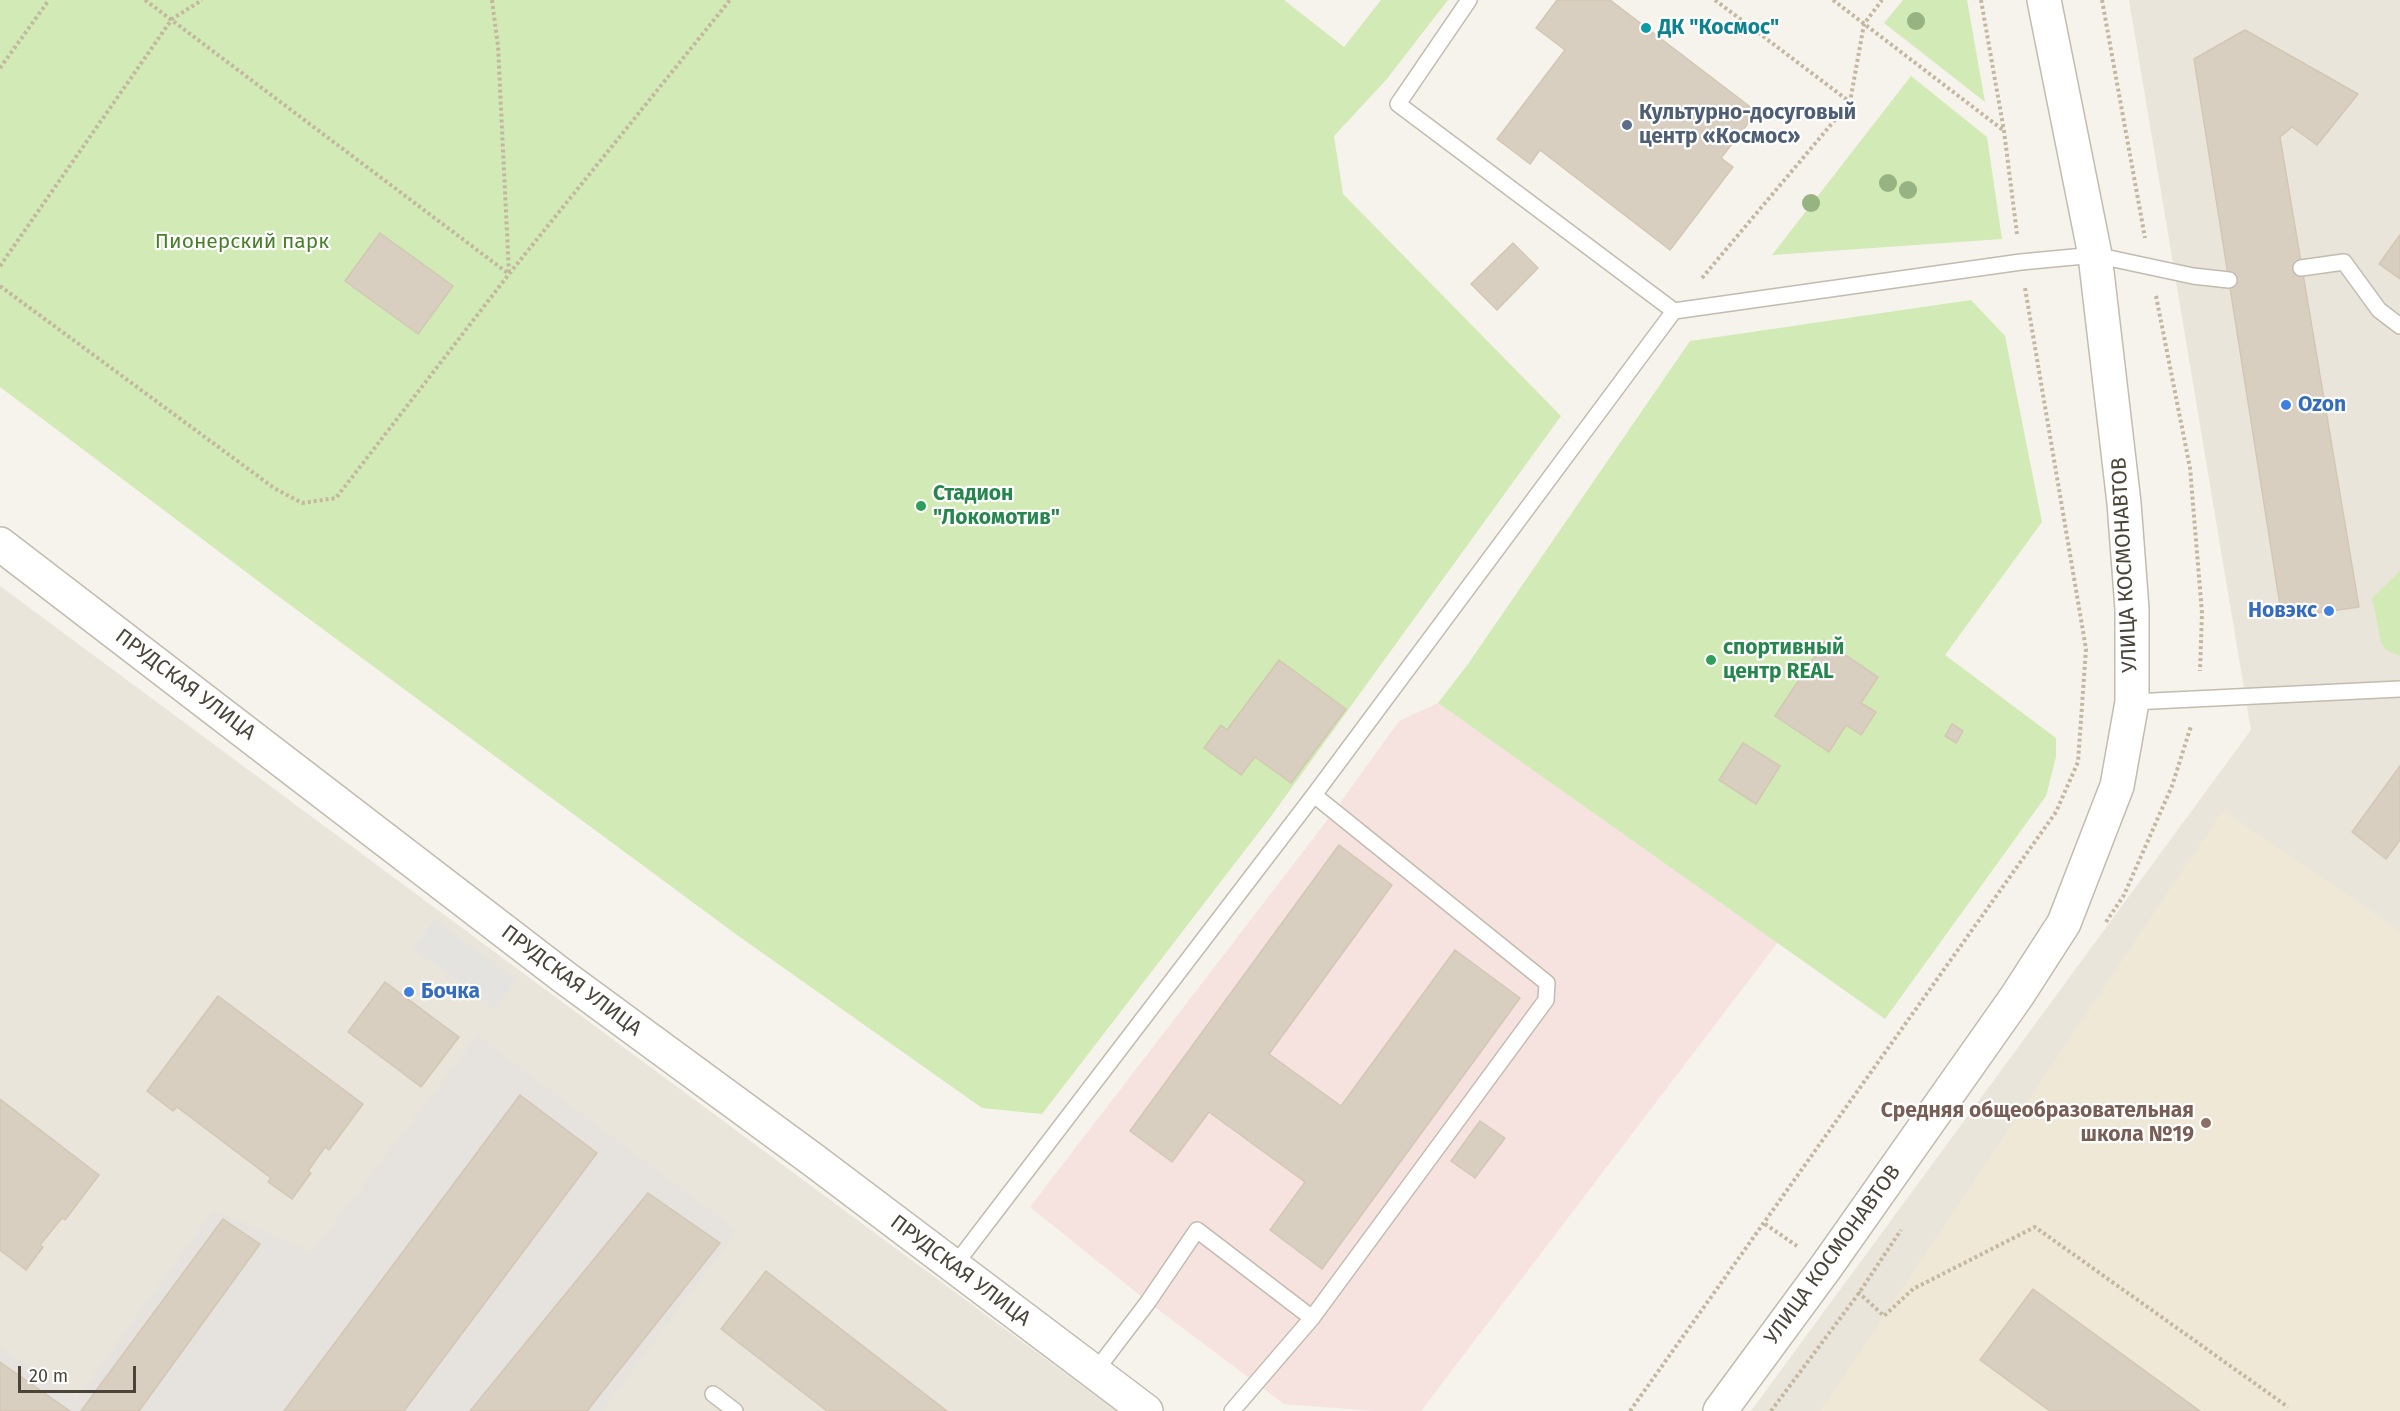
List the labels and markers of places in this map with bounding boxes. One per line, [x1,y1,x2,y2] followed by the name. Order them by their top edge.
[1658,15,1779,41] place label: ДК "Космос"
[1639,21,1653,35] marker: ДК "Космос"
[1639,100,1856,150] place label: Культурно-досуговый центр «Космос»
[1620,118,1634,132] marker: Культурно-досуговый центр «Космос»
[2298,392,2346,418] place label: Ozon
[2279,398,2293,412] marker: Ozon
[933,481,1060,531] place label: Стадион "Локомотив"
[914,499,928,513] marker: Стадион "Локомотив"
[2248,598,2317,624] place label: Новэкс
[2322,604,2336,618] marker: Новэкс
[1723,635,1844,685] place label: спортивный центр REAL
[1704,653,1718,667] marker: спортивный центр REAL
[421,979,480,1005] place label: Бочка
[402,985,416,999] marker: Бочка
[1881,1098,2194,1148] place label: Средняя общеобразовательная школа №19
[2199,1116,2213,1130] marker: Средняя общеобразовательная школа №19

